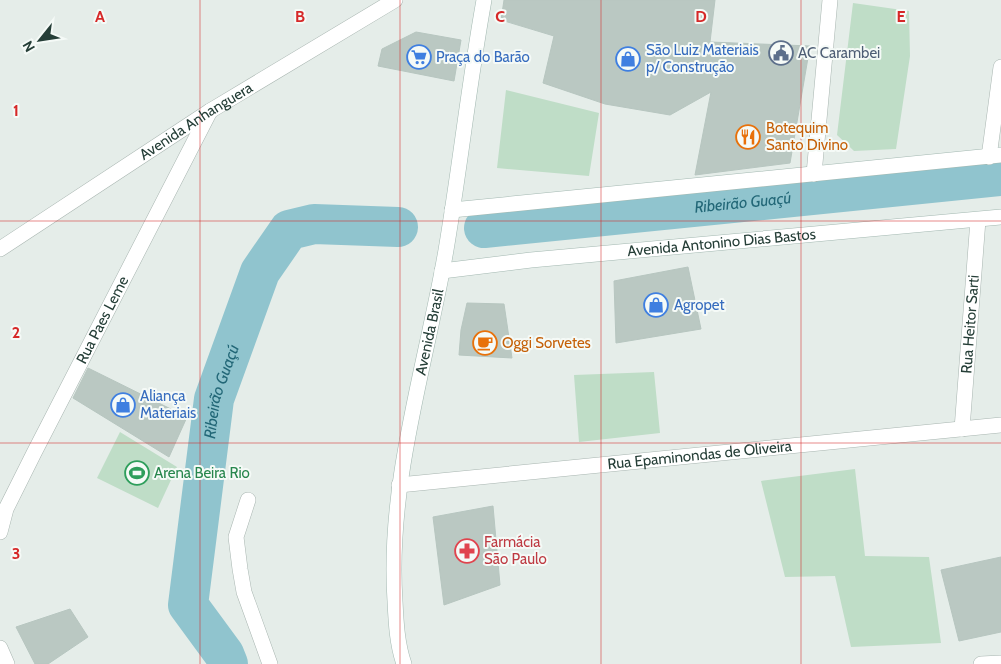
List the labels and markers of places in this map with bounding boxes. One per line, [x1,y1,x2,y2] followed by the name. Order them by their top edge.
[768,40,794,66] public building icon: AC Carambei
[646,41,759,76] place label: São Luiz Materiais p/ Construção
[406,44,432,70] supermarket icon: Praça do Barão
[798,44,880,62] place label: AC Carambei
[615,46,641,72] shop icon: São Luiz Materiais p/ Construção
[436,48,530,66] place label: Praça do Barão
[766,119,848,154] place label: Botequim Santo Divino
[735,124,761,150] restaurant icon: Botequim Santo Divino
[643,292,669,318] shop icon: Agropet
[674,296,724,314] place label: Agropet
[472,330,498,356] cafe icon: Oggi Sorvetes
[502,334,591,352] place label: Oggi Sorvetes
[140,387,196,422] place label: Aliança Materiais
[110,392,136,418] shop icon: Aliança Materiais
[124,460,150,486] sports icon: Arena Beira Rio
[154,464,250,482] place label: Arena Beira Rio
[484,533,547,568] place label: Farmácia São Paulo
[454,538,480,564] pharmacy icon: Farmácia São Paulo

